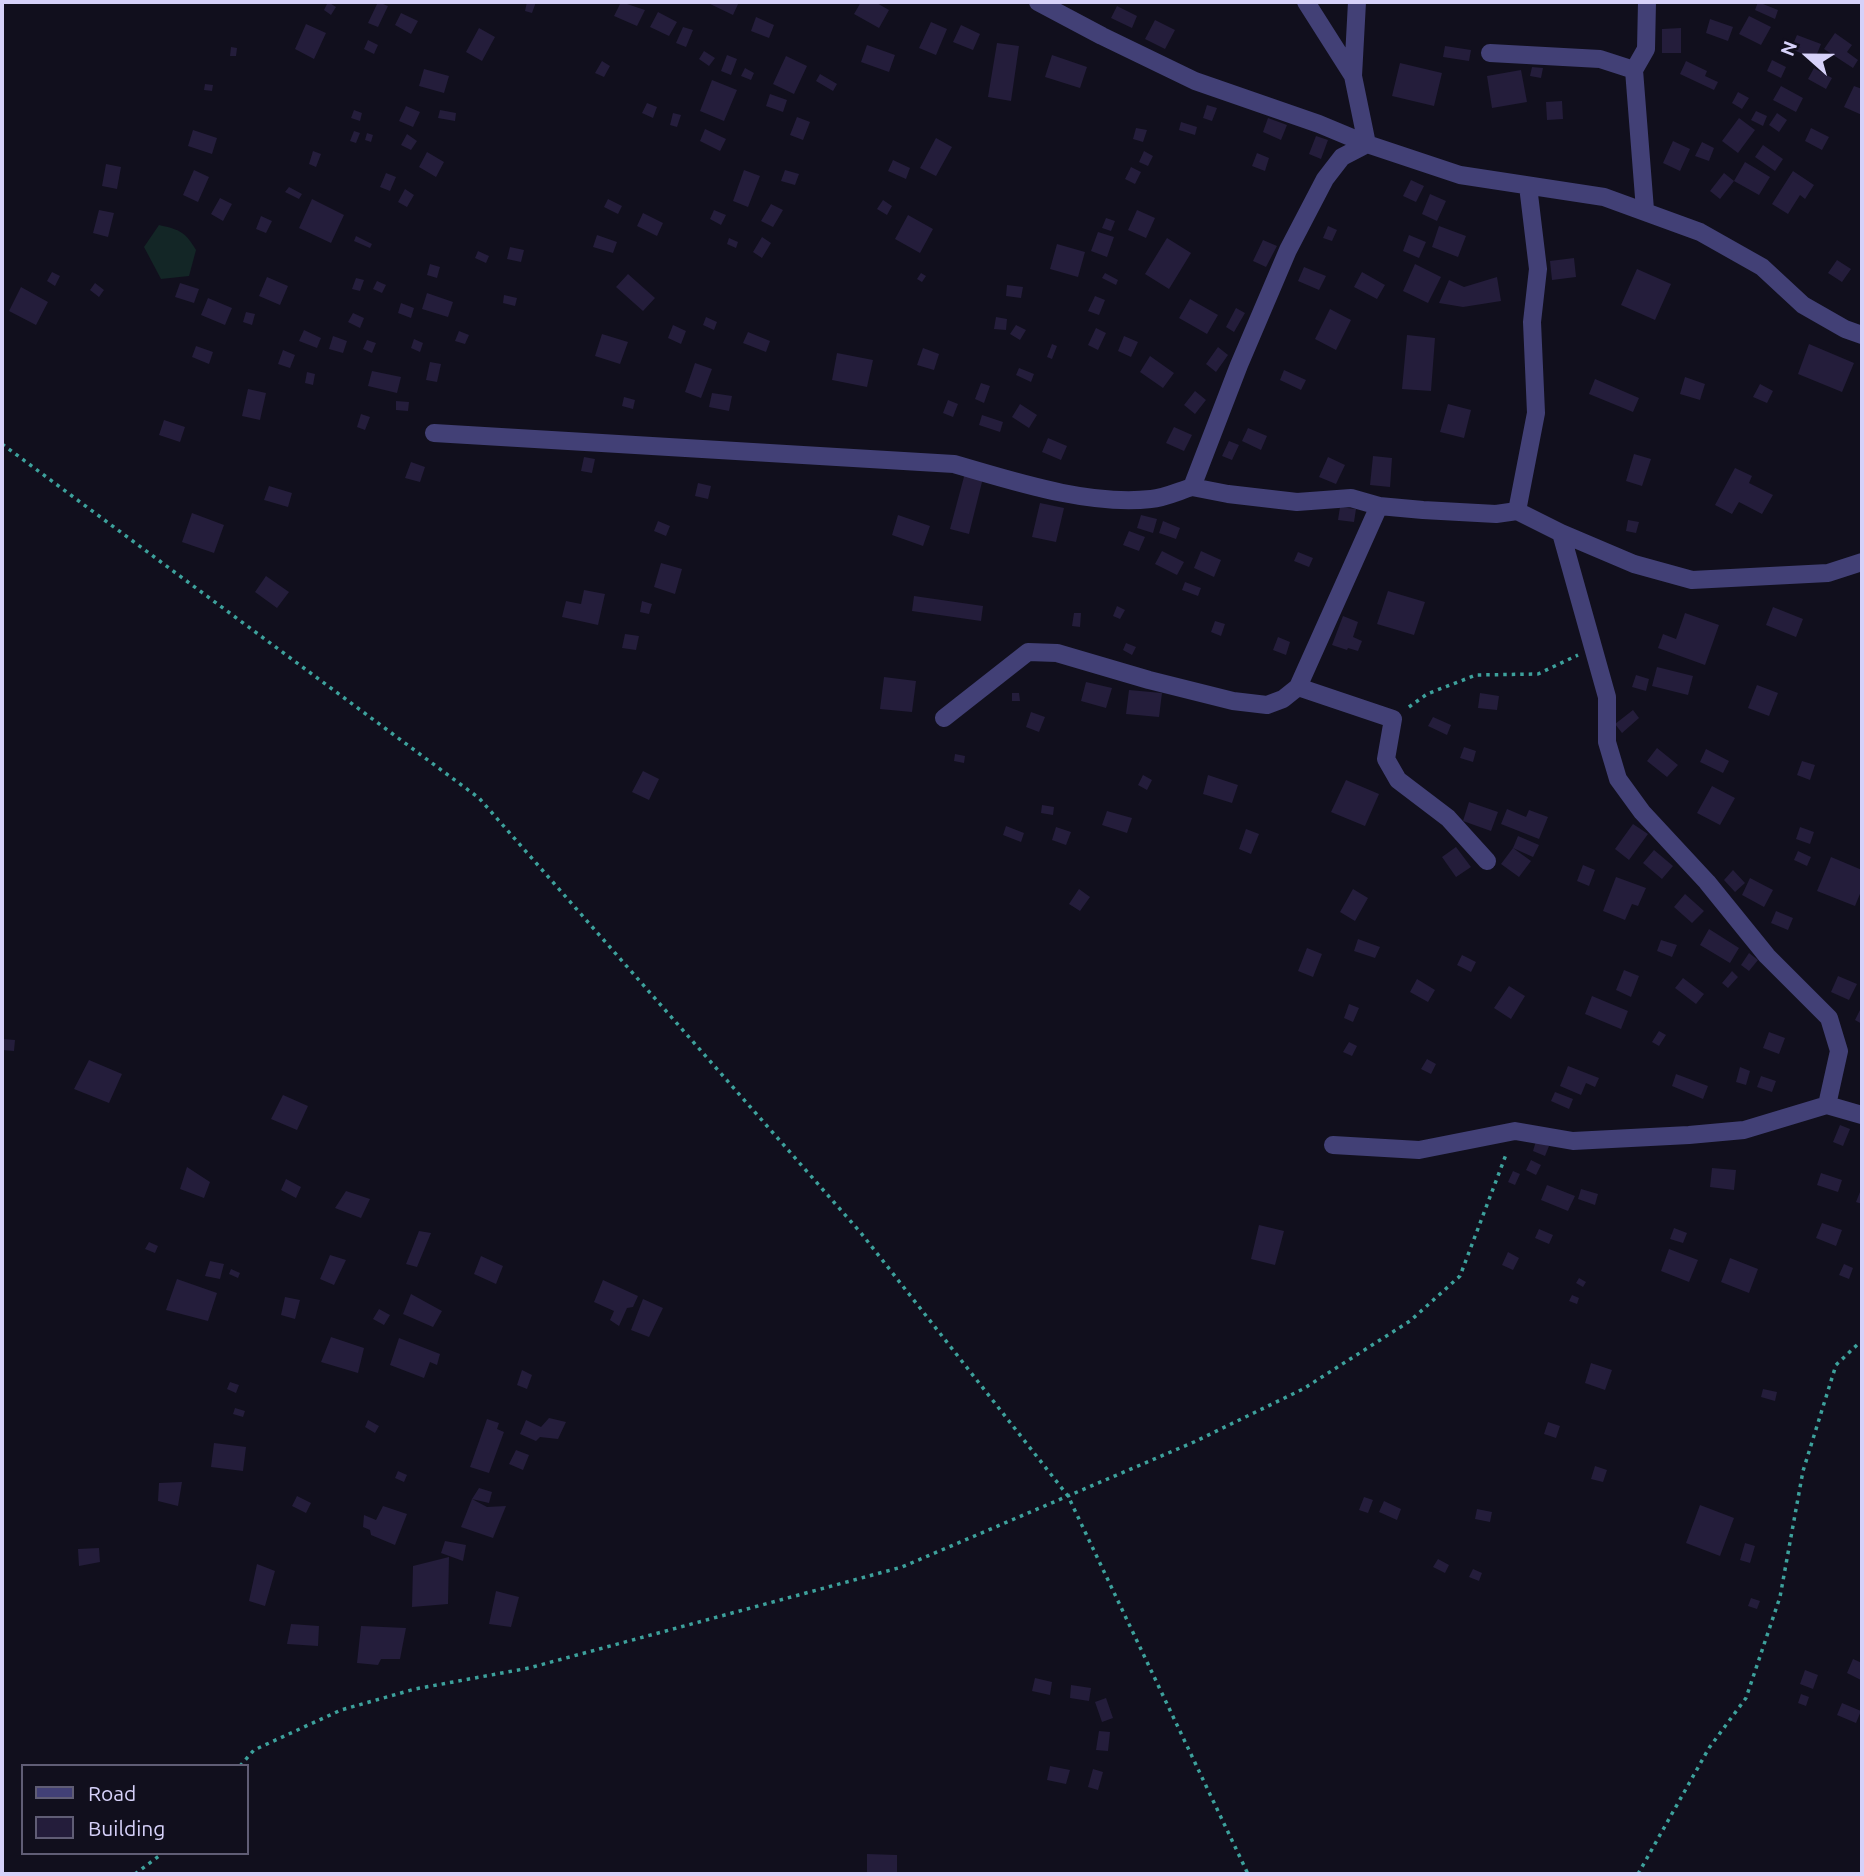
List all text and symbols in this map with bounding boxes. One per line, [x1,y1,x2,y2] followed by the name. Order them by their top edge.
[1773,21,1843,91] north arrow
[1776,38,1801,59] text: N
[21,1764,248,1855] legend
[88,1781,136,1805] text: Road
[88,1816,165,1840] text: Building

